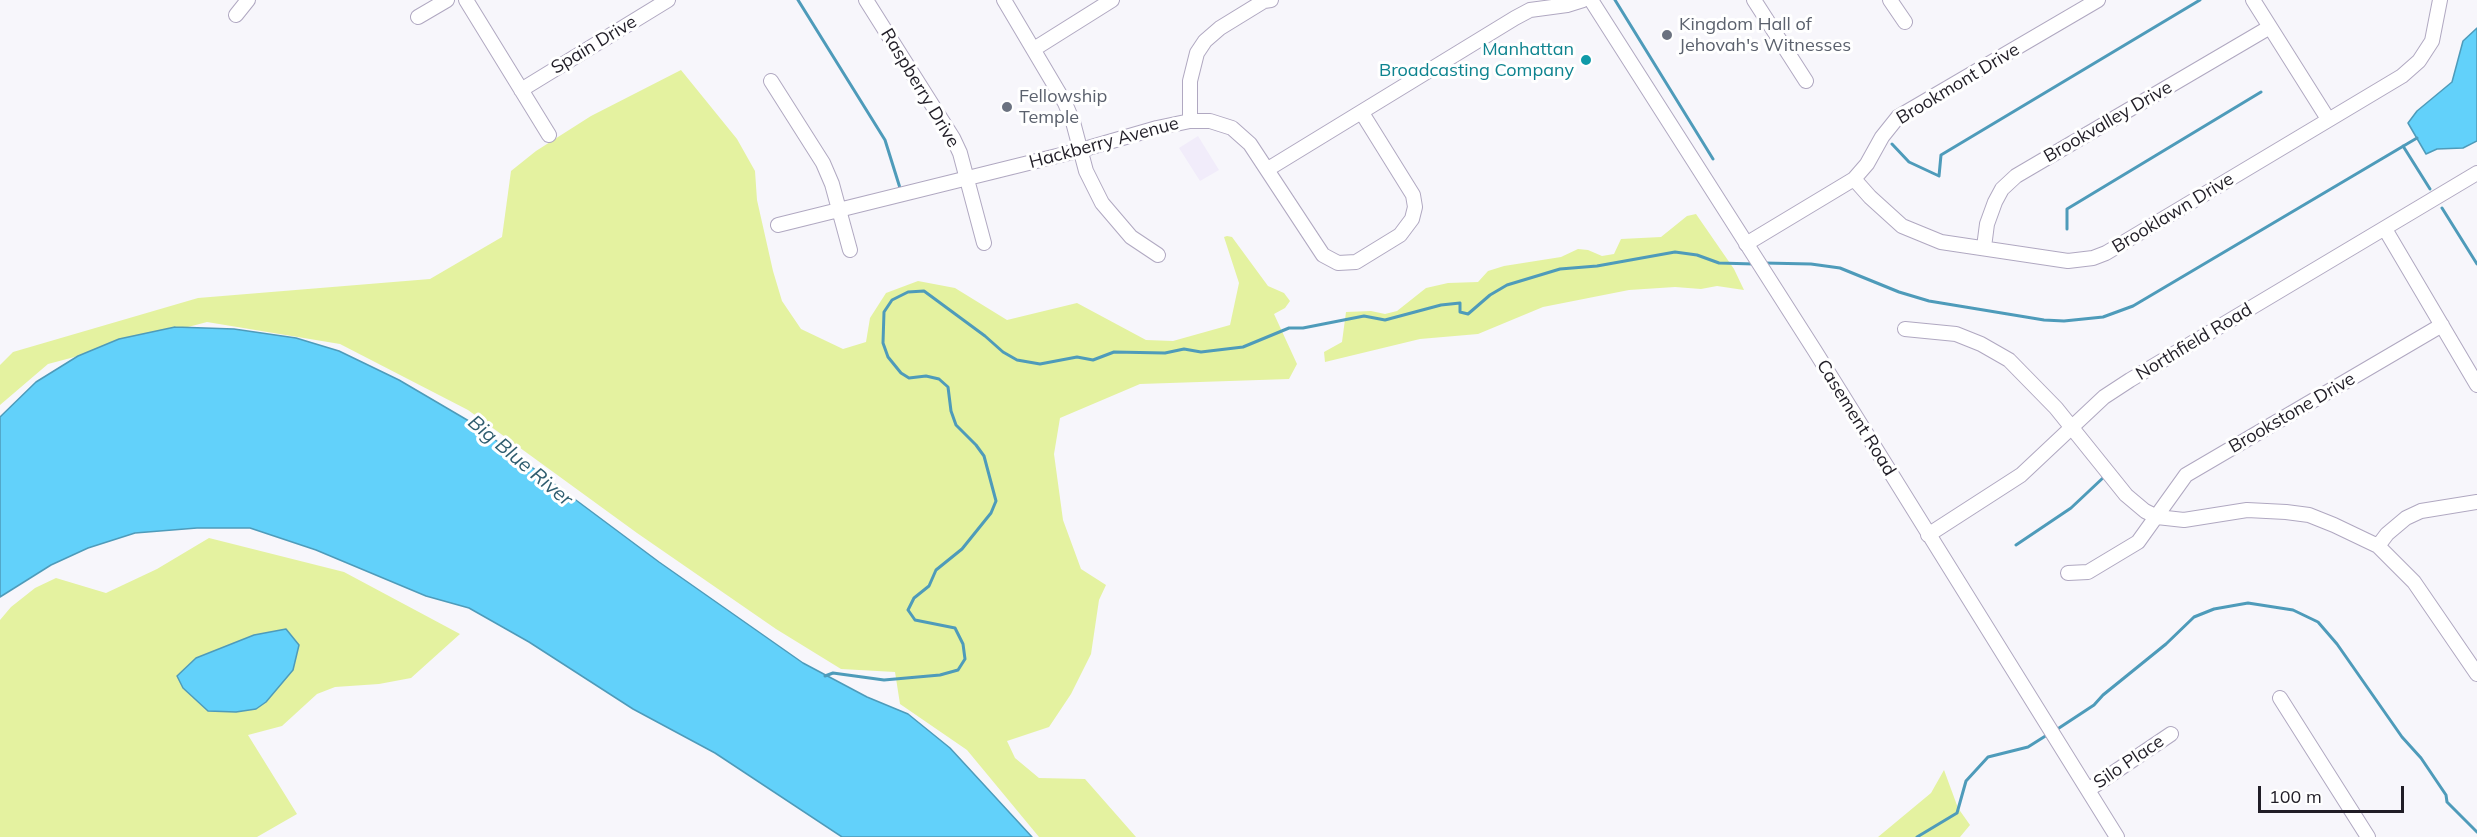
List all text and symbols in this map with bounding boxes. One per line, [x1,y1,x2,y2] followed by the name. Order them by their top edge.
[547,11,641,79] street label: Spain Drive
[1679,14,1851,57] place label: Kingdom Hall of Jehovah's Witnesses
[876,25,964,151] street label: Raspberry Drive
[1660,28,1674,42] marker: Kingdom Hall of Jehovah's Witnesses
[1379,39,1574,82] place label: Manhattan Broadcasting Company
[1893,39,2023,129] street label: Brookmont Drive
[1579,53,1593,67] marker: Manhattan Broadcasting Company
[2040,77,2176,167] street label: Brookvalley Drive
[1019,86,1107,128] place label: Fellowship Temple
[1000,100,1014,114] marker: Fellowship Temple
[1027,113,1181,173] street label: Hackberry Avenue
[2108,168,2238,258] street label: Brooklawn Drive
[2132,299,2256,385] street label: Northfield Road
[1812,356,1900,480] street label: Casement Road
[2225,368,2359,458] street label: Brookstone Drive
[463,410,577,512] water label: Big Blue River
[2090,731,2168,793] street label: Silo Place
[2261,774,2406,812] scale bar
[2269,785,2322,808] text: 100 m

